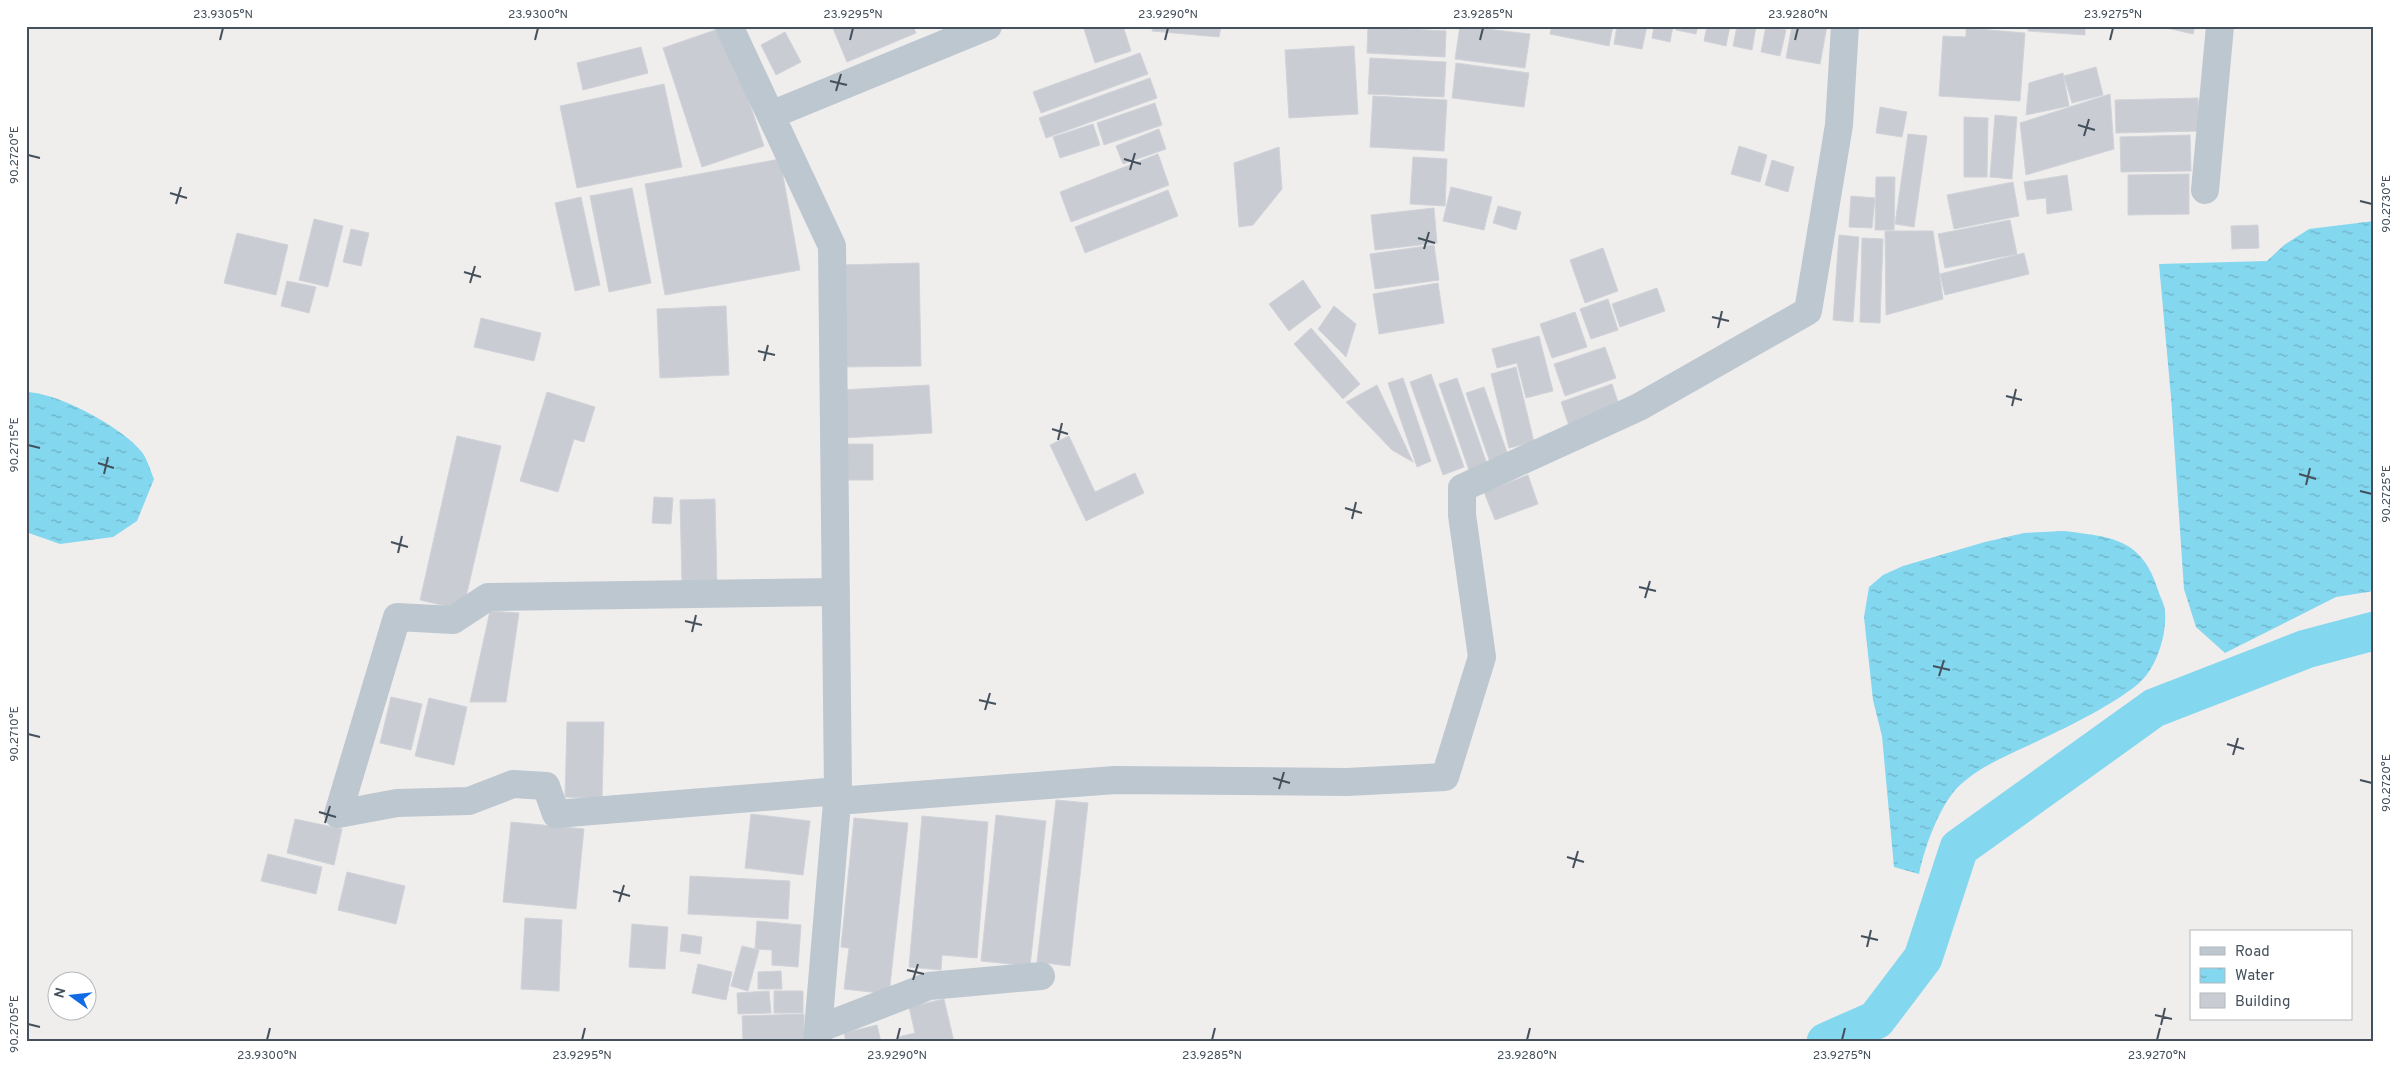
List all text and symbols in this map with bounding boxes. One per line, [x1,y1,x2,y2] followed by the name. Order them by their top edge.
[193,7,253,23] text: 23.9305°N
[508,7,568,23] text: 23.9300°N
[823,7,883,23] text: 23.9295°N
[1138,7,1198,23] text: 23.9290°N
[1453,7,1513,23] text: 23.9285°N
[1768,7,1828,23] text: 23.9280°N
[2084,7,2142,23] text: 23.9275°N
[7,126,23,184] text: 90.2720°E
[2379,175,2395,233] text: 90.2730°E
[7,417,23,473] text: 90.2715°E
[2379,465,2395,523] text: 90.2725°E
[7,706,23,762] text: 90.2710°E
[2379,754,2395,812] text: 90.2720°E
[2190,930,2352,1020] legend
[2235,943,2270,962] text: Road
[2235,967,2275,986] text: Water
[48,970,98,1020] north arrow
[51,986,70,1000] text: N
[2235,993,2290,1012] text: Building
[7,995,23,1053] text: 90.2705°E
[237,1048,297,1064] text: 23.9300°N
[552,1048,612,1064] text: 23.9295°N
[867,1048,927,1064] text: 23.9290°N
[1182,1048,1242,1064] text: 23.9285°N
[1497,1048,1557,1064] text: 23.9280°N
[1813,1048,1871,1064] text: 23.9275°N
[2128,1048,2186,1064] text: 23.9270°N

